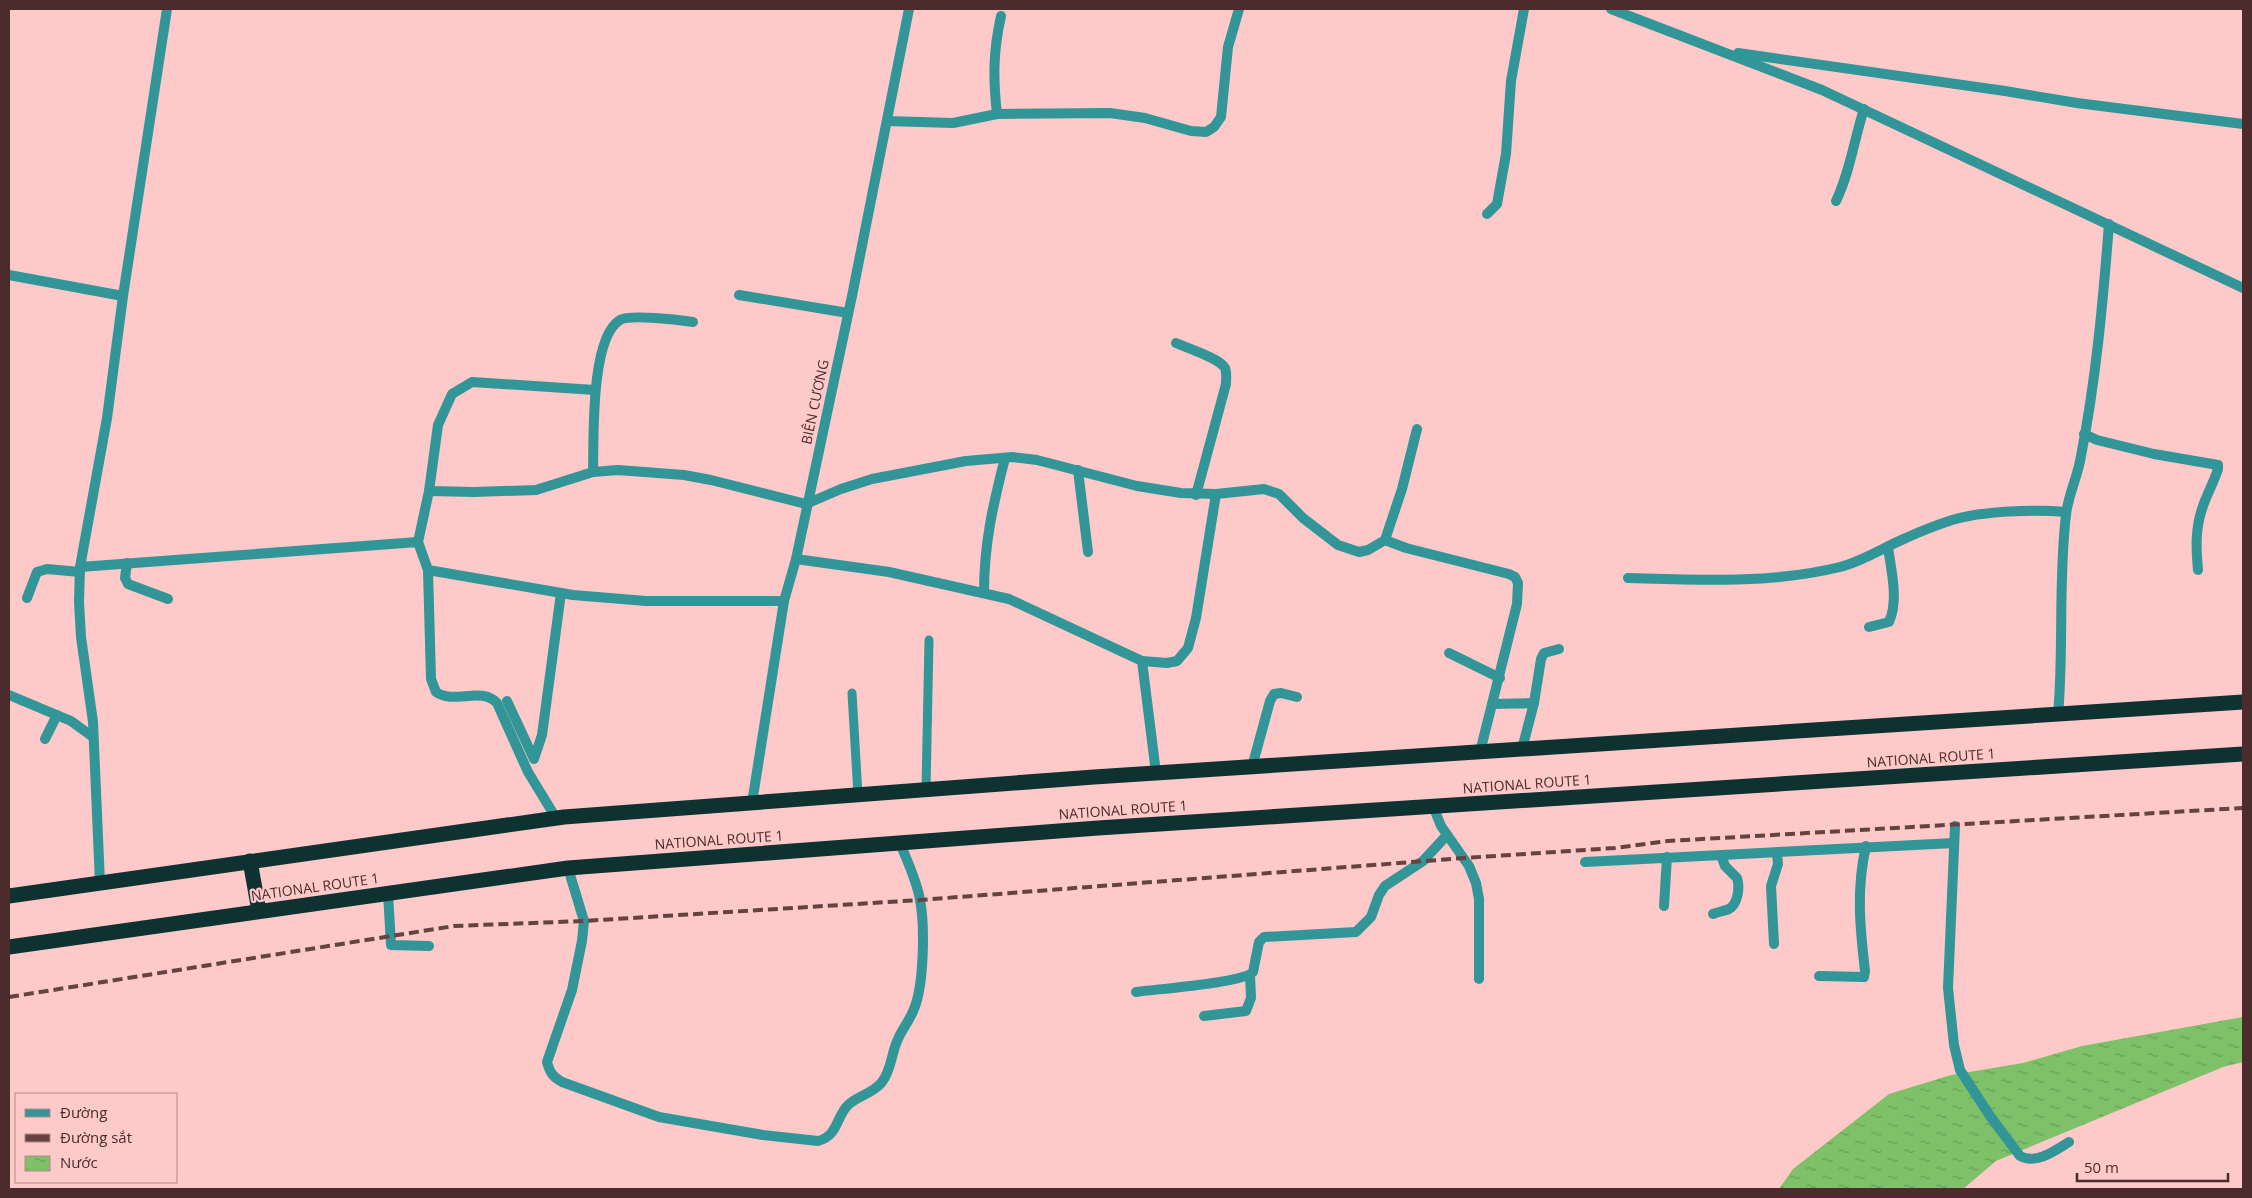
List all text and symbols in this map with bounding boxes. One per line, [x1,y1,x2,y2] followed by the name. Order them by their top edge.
[796,358,833,446] street label: BIÊN CƯƠNG
[1866,744,1996,771] street label: NATIONAL ROUTE 1
[1462,770,1592,797] street label: NATIONAL ROUTE 1
[1058,796,1188,823] street label: NATIONAL ROUTE 1
[654,826,784,853] street label: NATIONAL ROUTE 1
[250,868,380,905] street label: NATIONAL ROUTE 1
[15,1093,178,1183] legend
[60,1102,107,1122] text: Đường
[60,1127,132,1147] text: Đường sắt
[2077,1150,2228,1182] scale bar
[60,1152,98,1172] text: Nước
[2084,1157,2119,1177] text: 50 m

